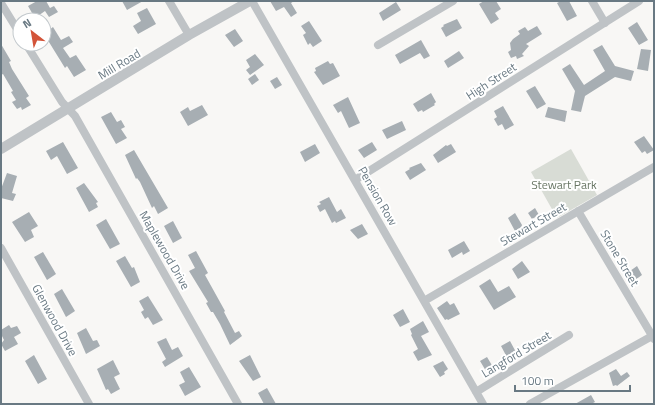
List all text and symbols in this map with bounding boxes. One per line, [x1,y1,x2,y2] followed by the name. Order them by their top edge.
[12,12,52,52] north arrow
[19,15,34,32] text: N
[94,44,144,84] street label: Mill Road
[462,57,521,104] street label: High Street
[353,163,403,229] street label: Pension Row
[531,175,597,194] park label: Stewart Park
[496,197,570,251] street label: Stewart Street
[135,207,195,293] street label: Maplewood Drive
[596,226,645,291] street label: Stone Street
[27,281,83,359] street label: Glenwood Drive
[477,325,555,382] street label: Langford Street
[515,367,630,393] scale bar
[521,371,554,390] text: 100 m

